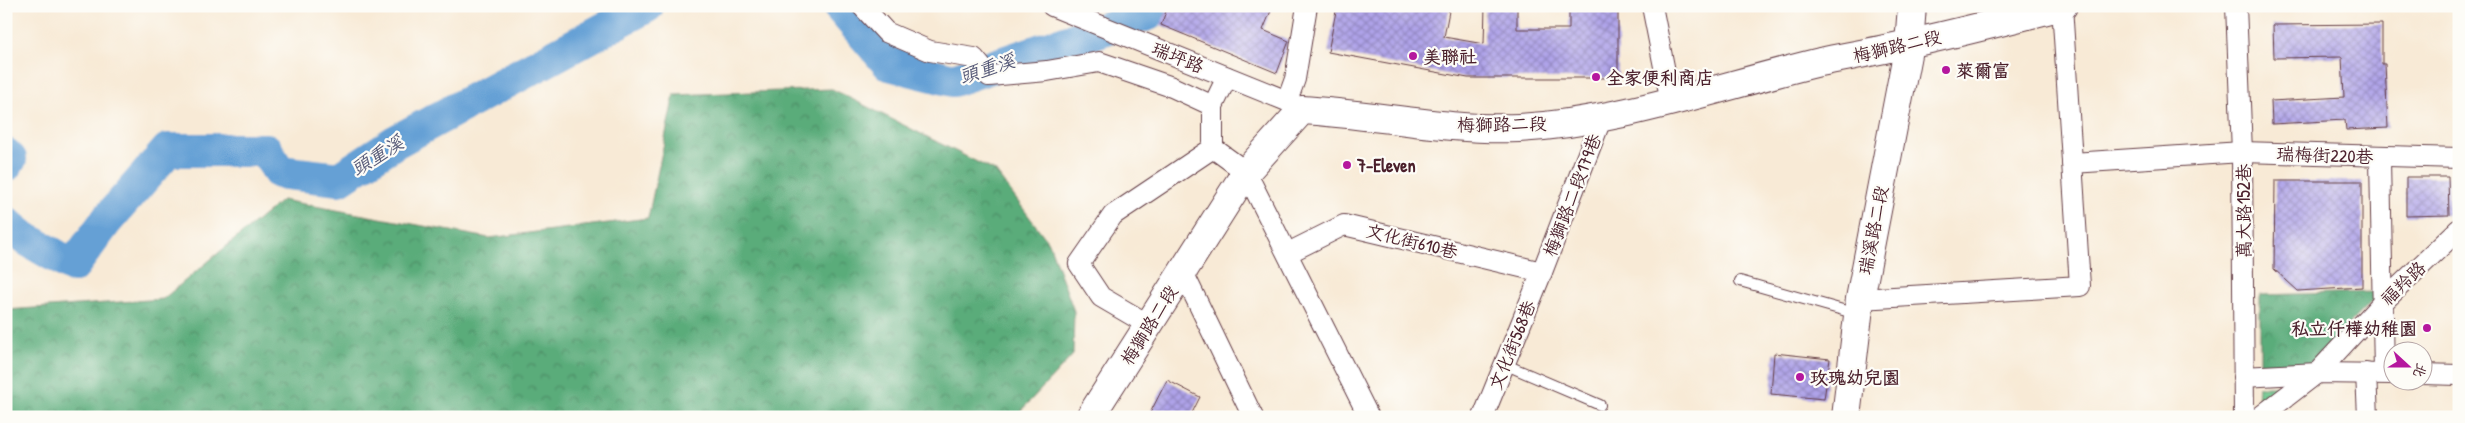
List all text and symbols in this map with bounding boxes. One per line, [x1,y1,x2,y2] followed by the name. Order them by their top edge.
[1850,24,1944,68] street label: 梅獅路二段
[1148,35,1208,79] street label: 瑞坪路
[1423,44,1477,69] place label: 美聯社
[956,47,1019,89] water label: 頭重溪
[1407,50,1419,62] marker: 美聯社
[1956,58,2010,83] place label: 萊爾富
[1940,64,1952,76] marker: 萊爾富
[1606,65,1714,90] place label: 全家便利商店
[1590,71,1602,83] marker: 全家便利商店
[1457,111,1547,137] street label: 梅獅路二段
[346,128,409,181] water label: 頭重溪
[1537,130,1607,260] street label: 梅獅路二段179巷
[2276,141,2374,169] street label: 瑞梅街220巷
[1356,153,1416,178] place label: 7-Eleven
[1341,159,1353,171] marker: 7-Eleven
[2231,164,2256,258] street label: 萬大路152巷
[1852,183,1894,277] street label: 瑞溪路二段
[1363,218,1461,264] street label: 文化街610巷
[2375,255,2431,311] street label: 福羚路
[1115,280,1183,370] street label: 梅獅路二段
[1483,296,1541,394] street label: 文化街568巷
[2291,316,2417,341] place label: 私立仟樺幼稚園
[2421,322,2433,334] marker: 私立仟樺幼稚園
[2382,340,2432,390] north arrow
[2409,361,2432,381] text: 北
[1810,365,1900,390] place label: 玫瑰幼兒園
[1794,371,1806,383] marker: 玫瑰幼兒園

